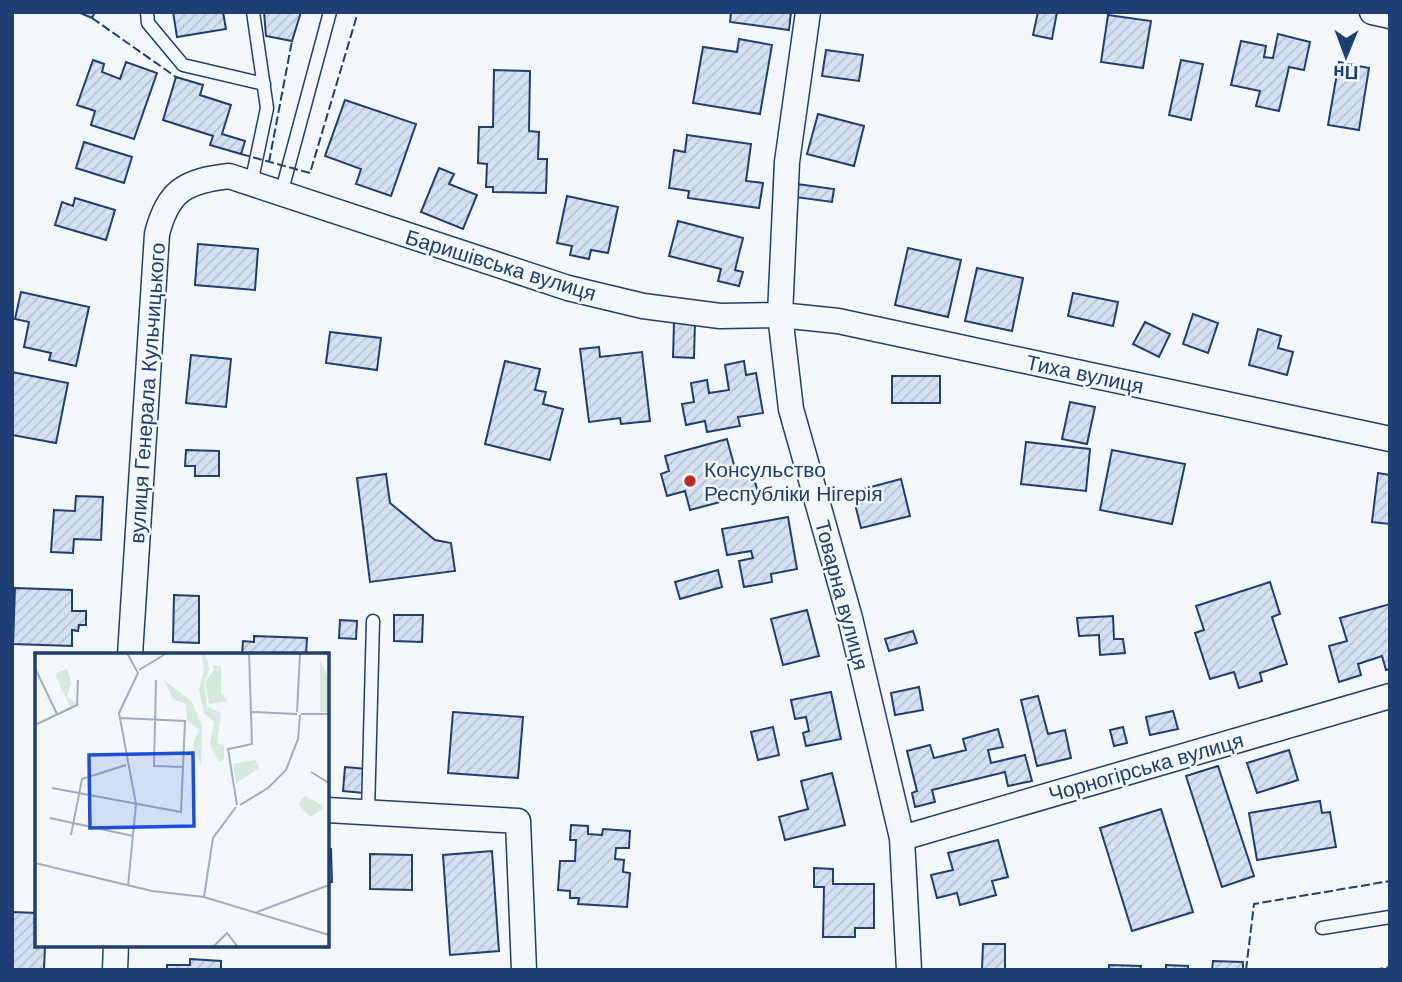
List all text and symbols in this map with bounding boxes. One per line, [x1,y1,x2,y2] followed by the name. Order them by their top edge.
[1311,21,1381,91] north arrow
[1333,62,1358,83] text: Пн
[403,225,599,305] street label: Баришівська вулиця
[125,242,169,544] street label: вулиця Генерала Кульчицького
[1024,350,1146,398] street label: Тиха вулиця
[704,458,883,505] place label: Консульство Республіки Нігерія
[682,473,698,489] marker: Консульство Республіки Нігерія
[811,517,873,673] street label: Товарна вулиця
[35,653,329,947] inset map
[1046,728,1246,806] street label: Чорногірська вулиця

